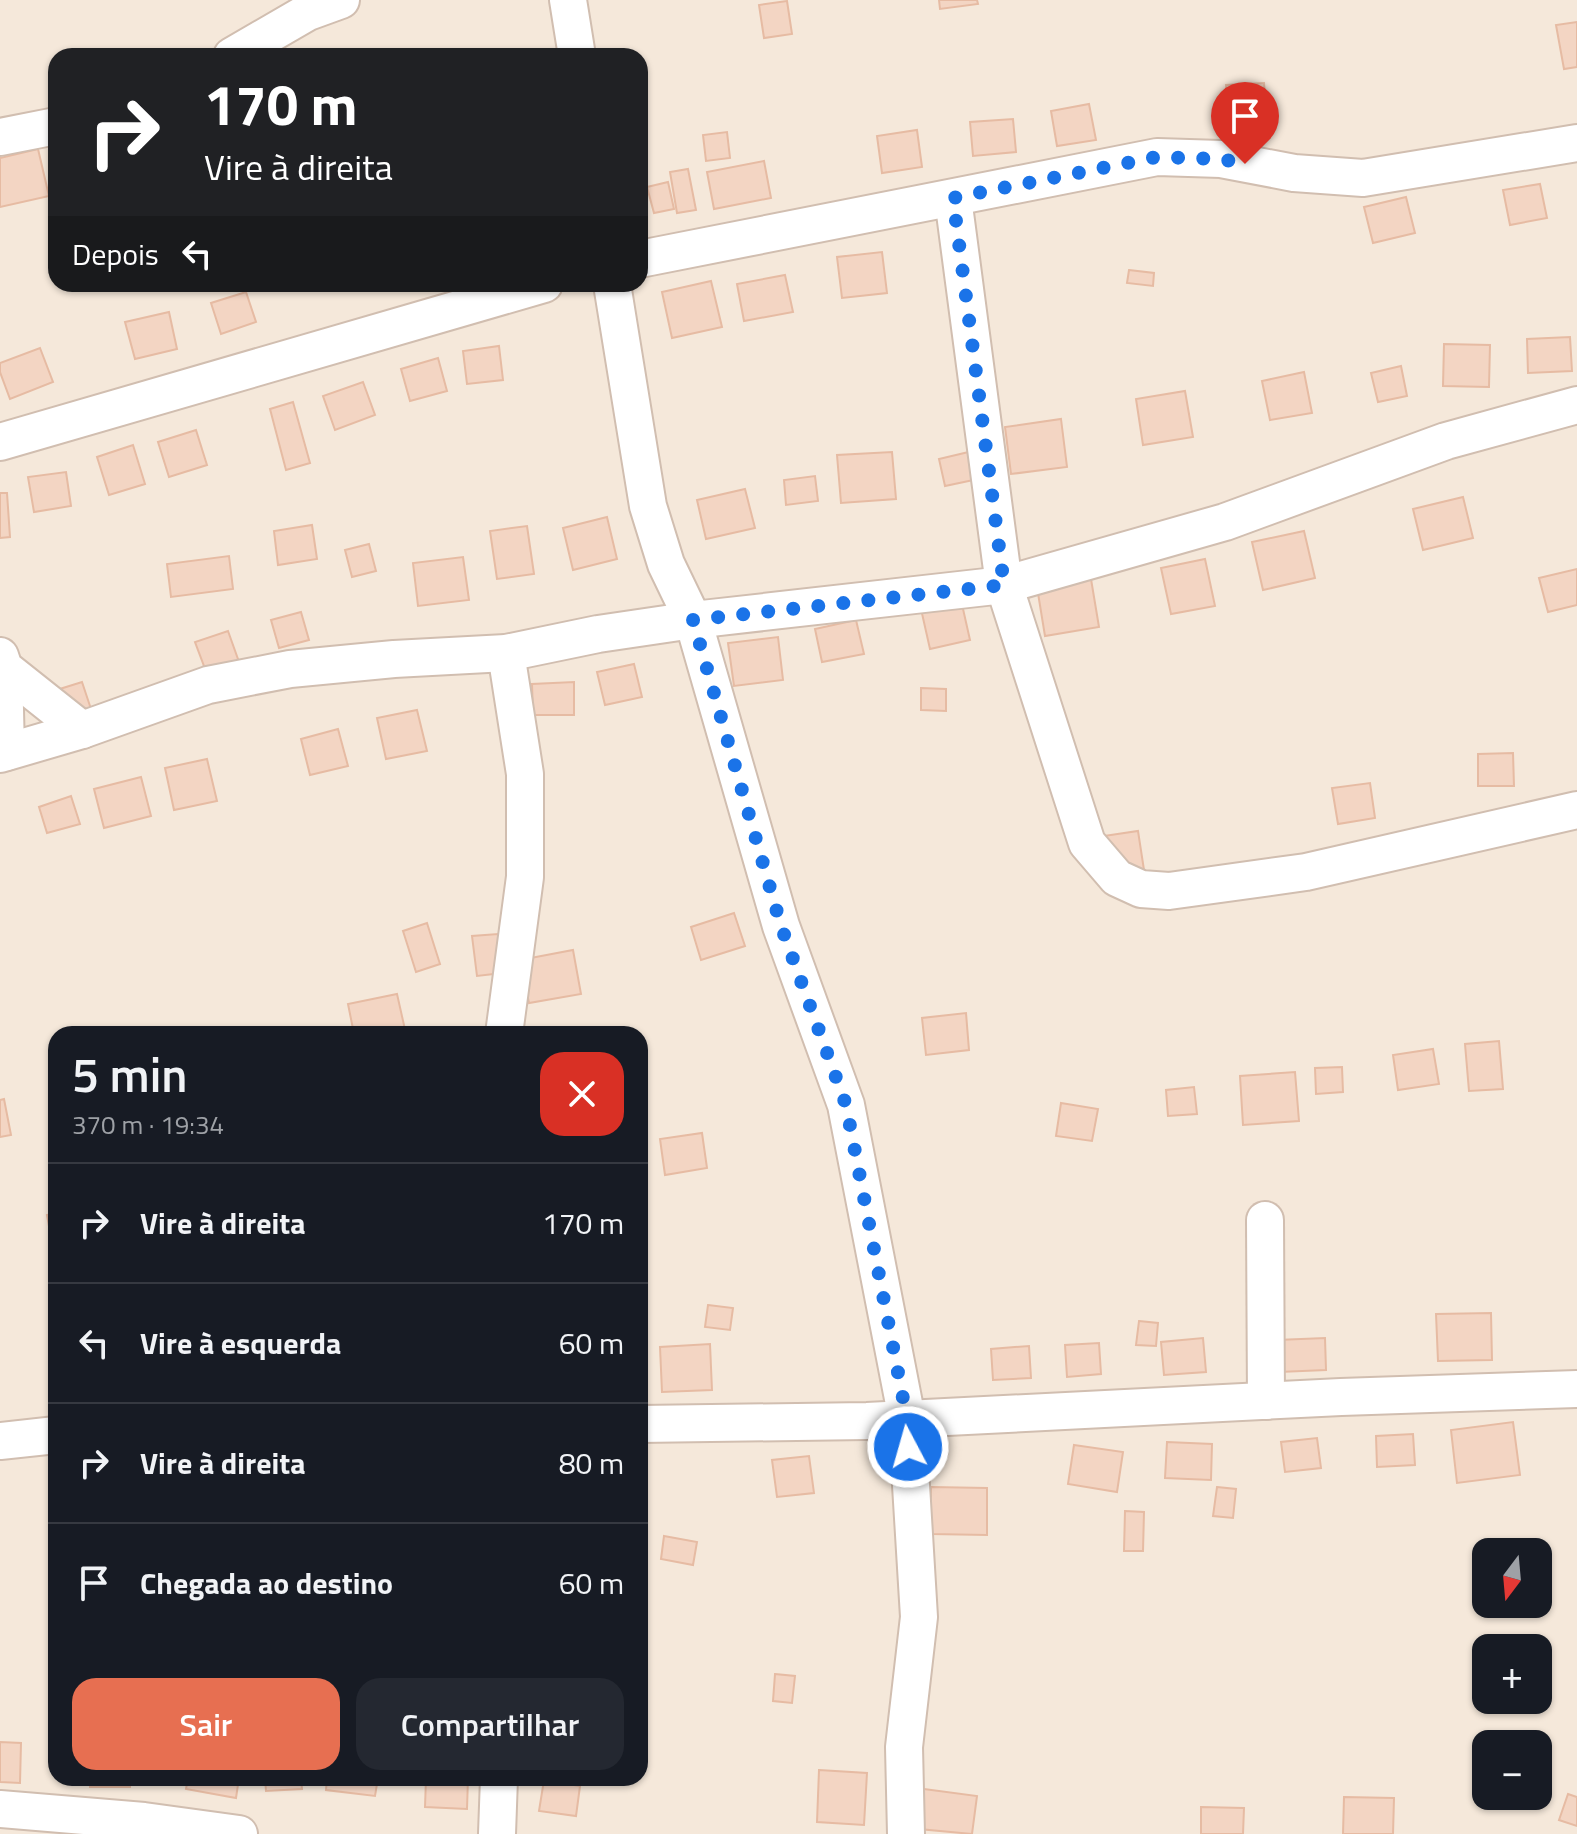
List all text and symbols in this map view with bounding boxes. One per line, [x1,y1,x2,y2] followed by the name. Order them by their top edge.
[204,62,357,147] text: 170 m
[72,80,176,184] icon: right
[1211,82,1279,164] pin
[1223,94,1267,138] icon: arrive
[204,139,393,194] text: Vire à direita
[72,231,159,277] text: Depois
[175,232,219,276] icon: left
[72,1038,187,1111] text: 5 min
[540,1052,624,1136] button: close
[72,1105,224,1144] text: 370 m · 19:34
[140,1200,305,1246] text: Vire à direita
[542,1200,624,1246] text: 170 m
[72,1201,116,1245] icon: right
[140,1320,341,1366] text: Vire à esquerda
[559,1320,624,1366] text: 60 m
[72,1321,116,1365] icon: left
[866,1405,950,1489] position arrow
[140,1440,305,1486] text: Vire à direita
[559,1440,624,1486] text: 80 m
[72,1441,116,1485] icon: right
[1472,1538,1552,1618] north arrow
[1472,1538,1552,1810] map controls
[140,1560,393,1606] text: Chegada ao destino
[559,1560,624,1606] text: 60 m
[72,1561,116,1605] icon: arrive
[1472,1634,1552,1714] button: +
[72,1678,340,1770] button: Sair
[356,1678,624,1770] button: Compartilhar
[1472,1730,1552,1810] button: −

